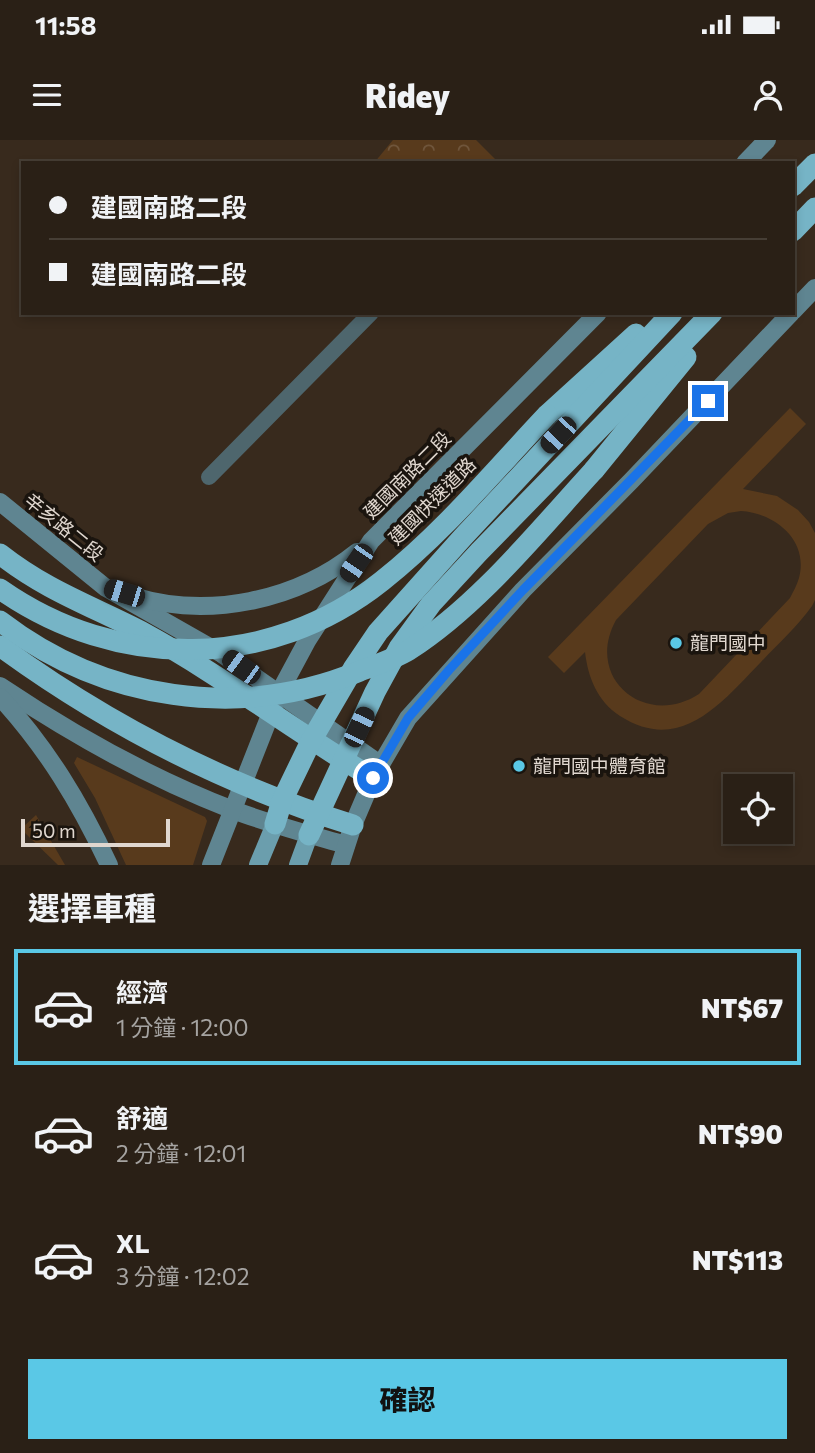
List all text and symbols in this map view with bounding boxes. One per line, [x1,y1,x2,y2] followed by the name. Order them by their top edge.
[35,9,97,40] text: 11:58
[365,75,450,115] text: Ridey
[28,76,66,114] icon: menu
[749,76,787,114] icon: person
[91,191,247,222] text: 建國南路二段
[91,258,247,289] text: 建國南路二段
[692,385,724,417] route end
[536,412,581,458] car
[358,426,455,523] street label: 建國南路二段
[383,452,480,549] street label: 建國快速道路
[20,488,108,565] street label: 辛亥路二段
[336,540,377,586] car
[101,577,148,609] car
[690,631,766,654] place label: 龍門國中
[668,635,684,651] marker: 龍門國中
[218,646,265,688] car
[341,704,378,750] car
[533,754,666,777] place label: 龍門國中體育館
[511,758,527,774] marker: 龍門國中體育館
[357,762,389,794] route start
[723,774,793,844] map controls
[723,774,793,844] button: locate
[21,816,170,848] scale bar
[32,819,76,842] text: 50 m
[28,887,156,927] text: 選擇車種
[32,976,95,1039] icon: car
[116,976,168,1007] text: 經濟
[701,992,783,1023] text: NT$67
[116,1013,249,1041] text: 1 分鐘 · 12:00
[32,1102,95,1165] icon: car
[116,1102,168,1133] text: 舒適
[698,1118,783,1149] text: NT$90
[116,1139,246,1167] text: 2 分鐘 · 12:01
[116,1227,150,1258] text: XL
[32,1228,95,1291] icon: car
[692,1244,783,1275] text: NT$113
[116,1262,249,1290] text: 3 分鐘 · 12:02
[28,1359,787,1439] button: 確認

